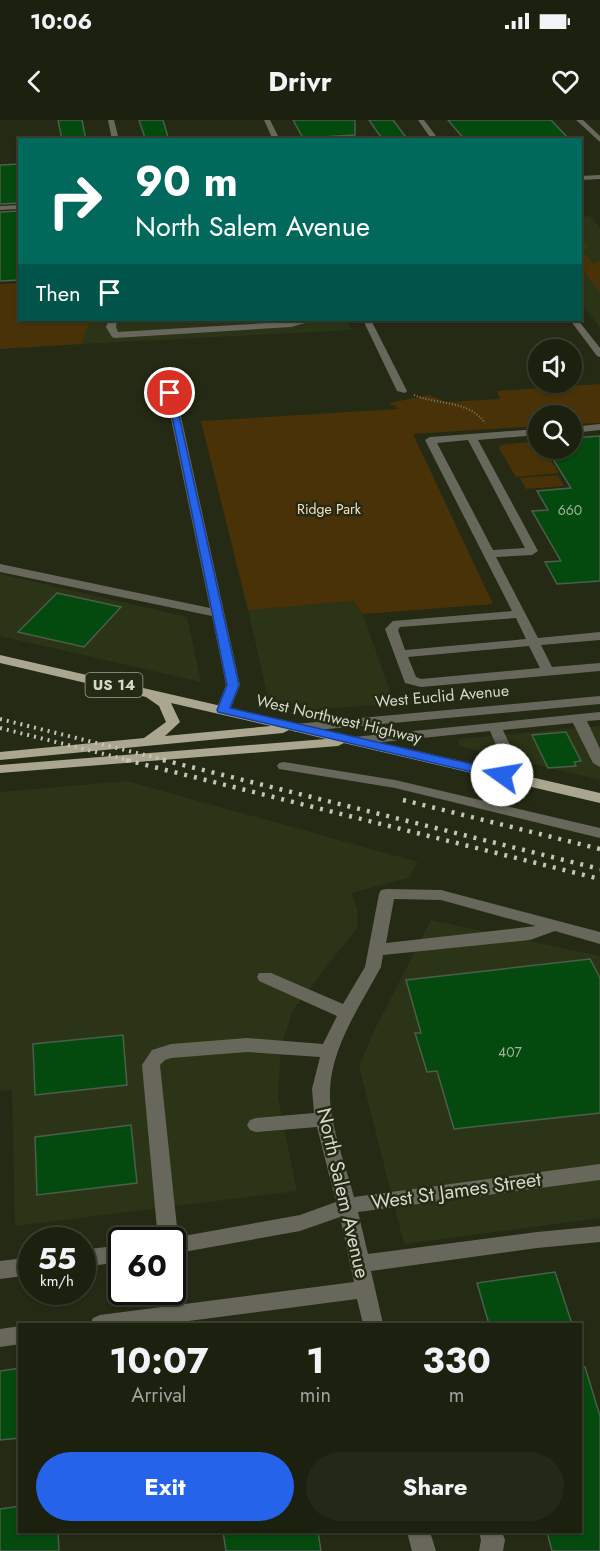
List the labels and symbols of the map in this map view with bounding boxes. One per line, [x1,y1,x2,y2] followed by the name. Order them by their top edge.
[144,367,195,418] pin
[297,499,362,519] park label: Ridge Park
[558,500,582,520] house number: 660
[86,673,142,697] road number: US 14
[374,679,510,713] street label: West Euclid Avenue
[254,689,425,749] street label: West Northwest Highway
[470,743,534,807] position arrow
[498,1042,523,1062] house number: 407
[309,1105,377,1281] street label: North Salem Avenue
[369,1165,543,1217] street label: West St James Street
[108,1227,186,1305] speed limit sign: 60

